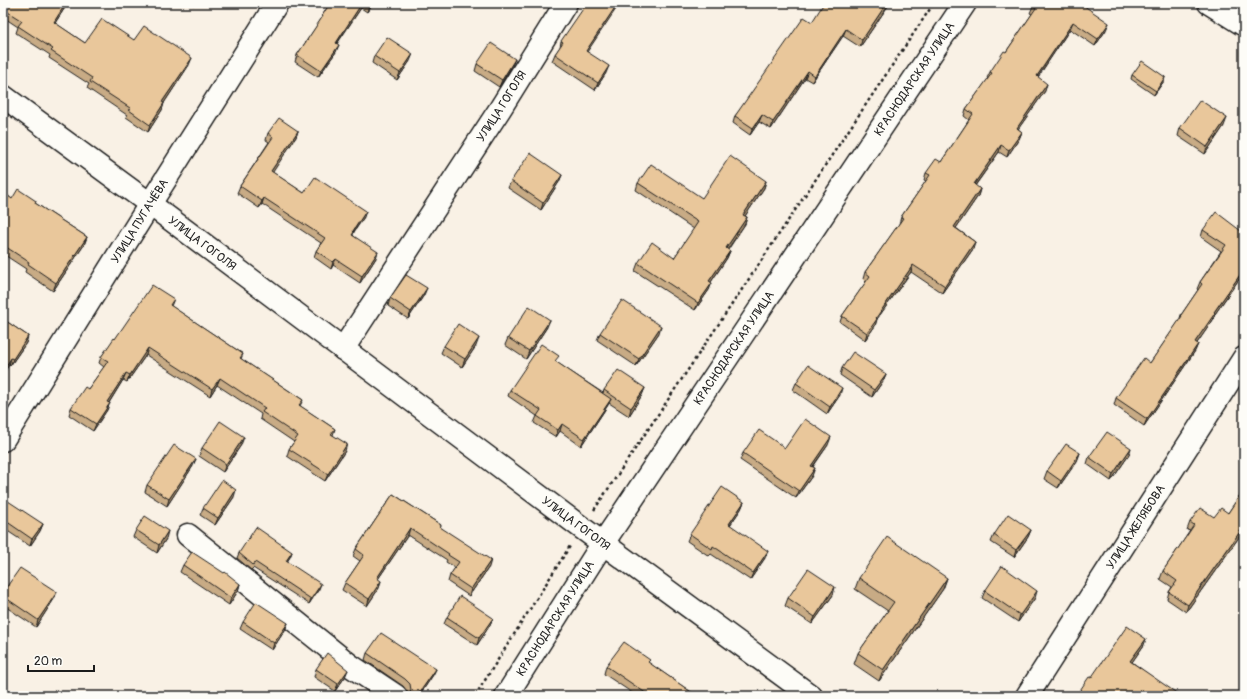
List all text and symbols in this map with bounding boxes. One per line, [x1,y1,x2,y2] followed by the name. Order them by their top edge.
[871,19,958,139] street label: КРАСНОДАРСКАЯ УЛИЦА
[474,68,530,145] street label: УЛИЦА ГОГОЛЯ
[108,176,172,266] street label: УЛИЦА ПУГАЧЁВА
[165,213,239,274] street label: УЛИЦА ГОГОЛЯ
[691,288,778,408] street label: КРАСНОДАРСКАЯ УЛИЦА
[1103,482,1169,572] street label: УЛИЦА ЖЕЛЯБОВА
[539,494,613,554] street label: УЛИЦА ГОГОЛЯ
[514,558,598,679] street label: КРАСНОДАРСКАЯ УЛИЦА
[28,647,94,673] scale bar
[34,654,63,669] text: 20 m

